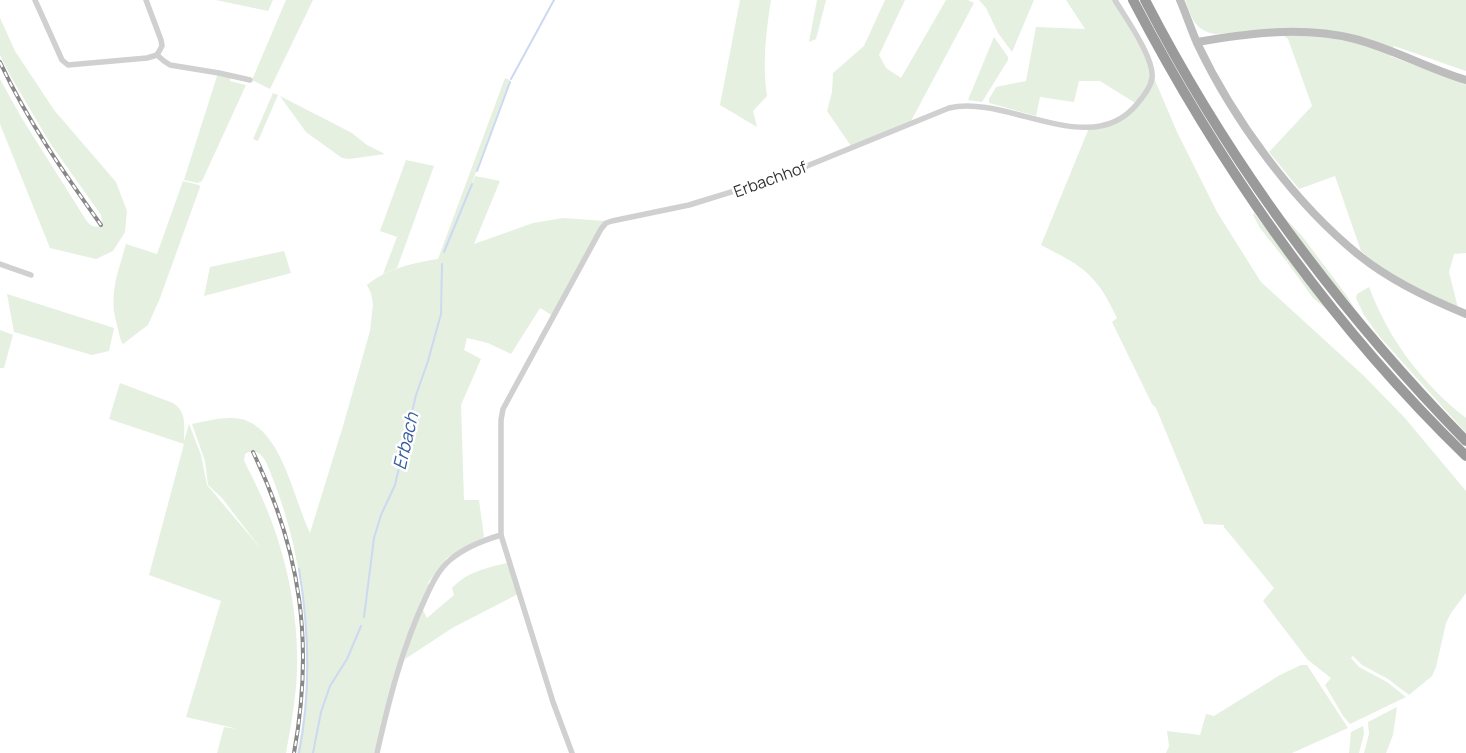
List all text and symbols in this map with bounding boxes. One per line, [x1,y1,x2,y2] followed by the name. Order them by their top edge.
[730,156,810,202] street label: Erbachhof
[387,409,424,472] water label: Erbach

